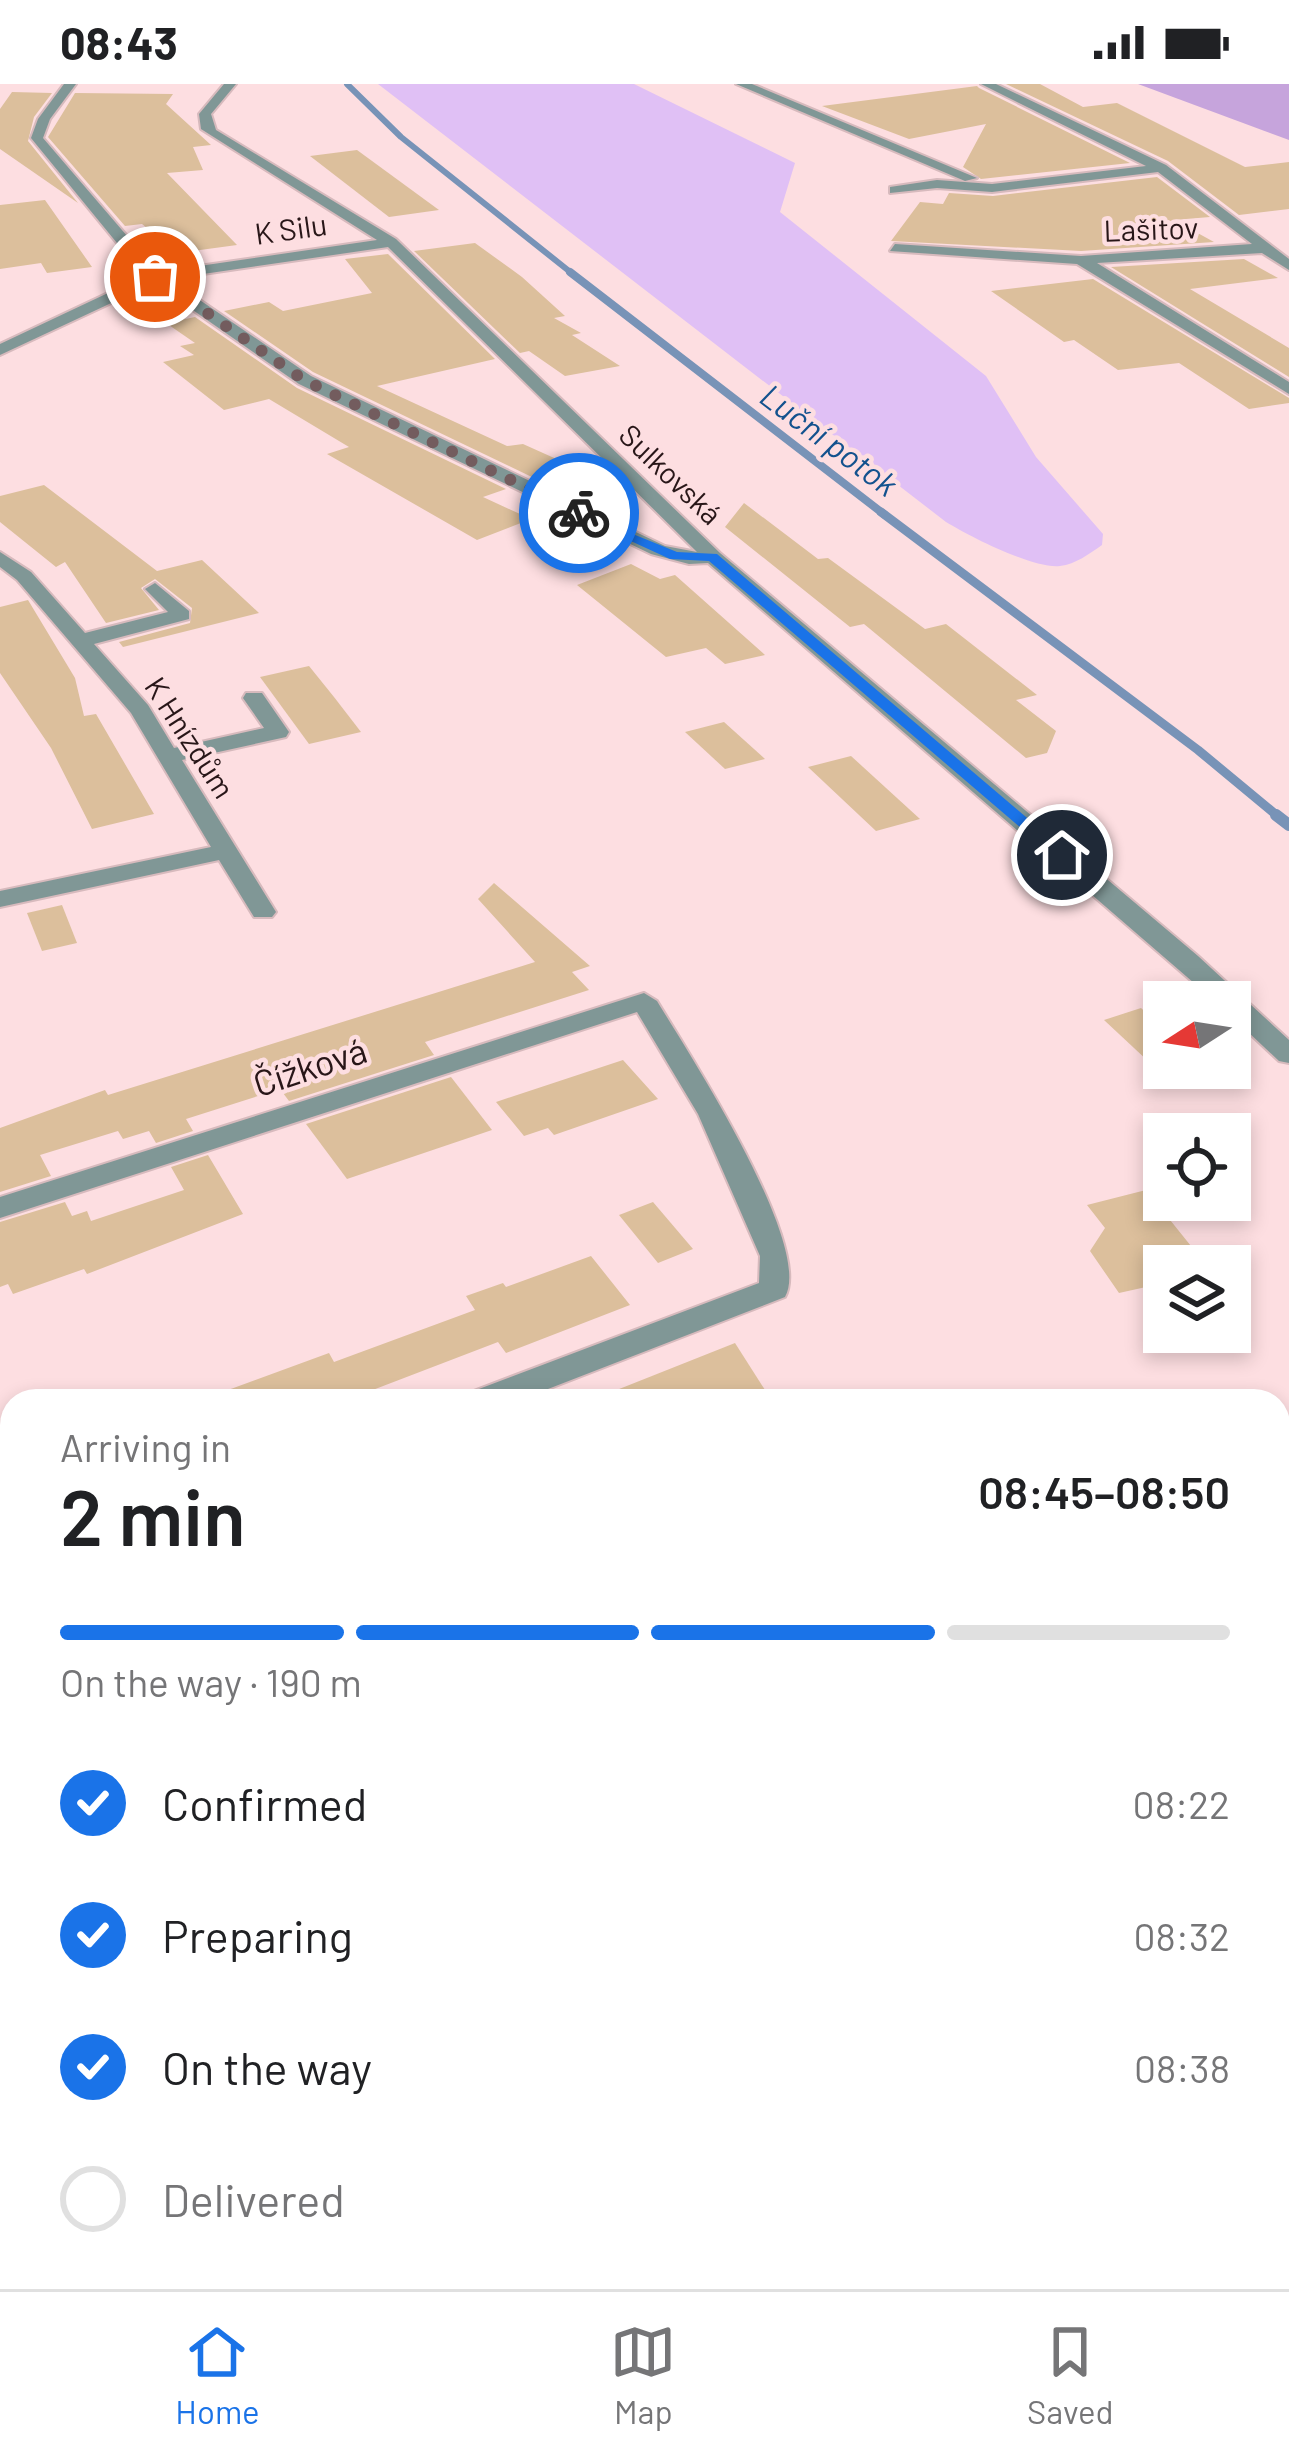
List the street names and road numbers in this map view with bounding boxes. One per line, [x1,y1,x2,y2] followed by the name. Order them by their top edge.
[252,205,329,251] street label: K Silu
[1103,208,1199,248] street label: Lašitov
[613,416,730,531] street label: Sulkovská
[138,670,243,804] street label: K Hnízdům
[247,1027,372,1104] street label: Čížková

